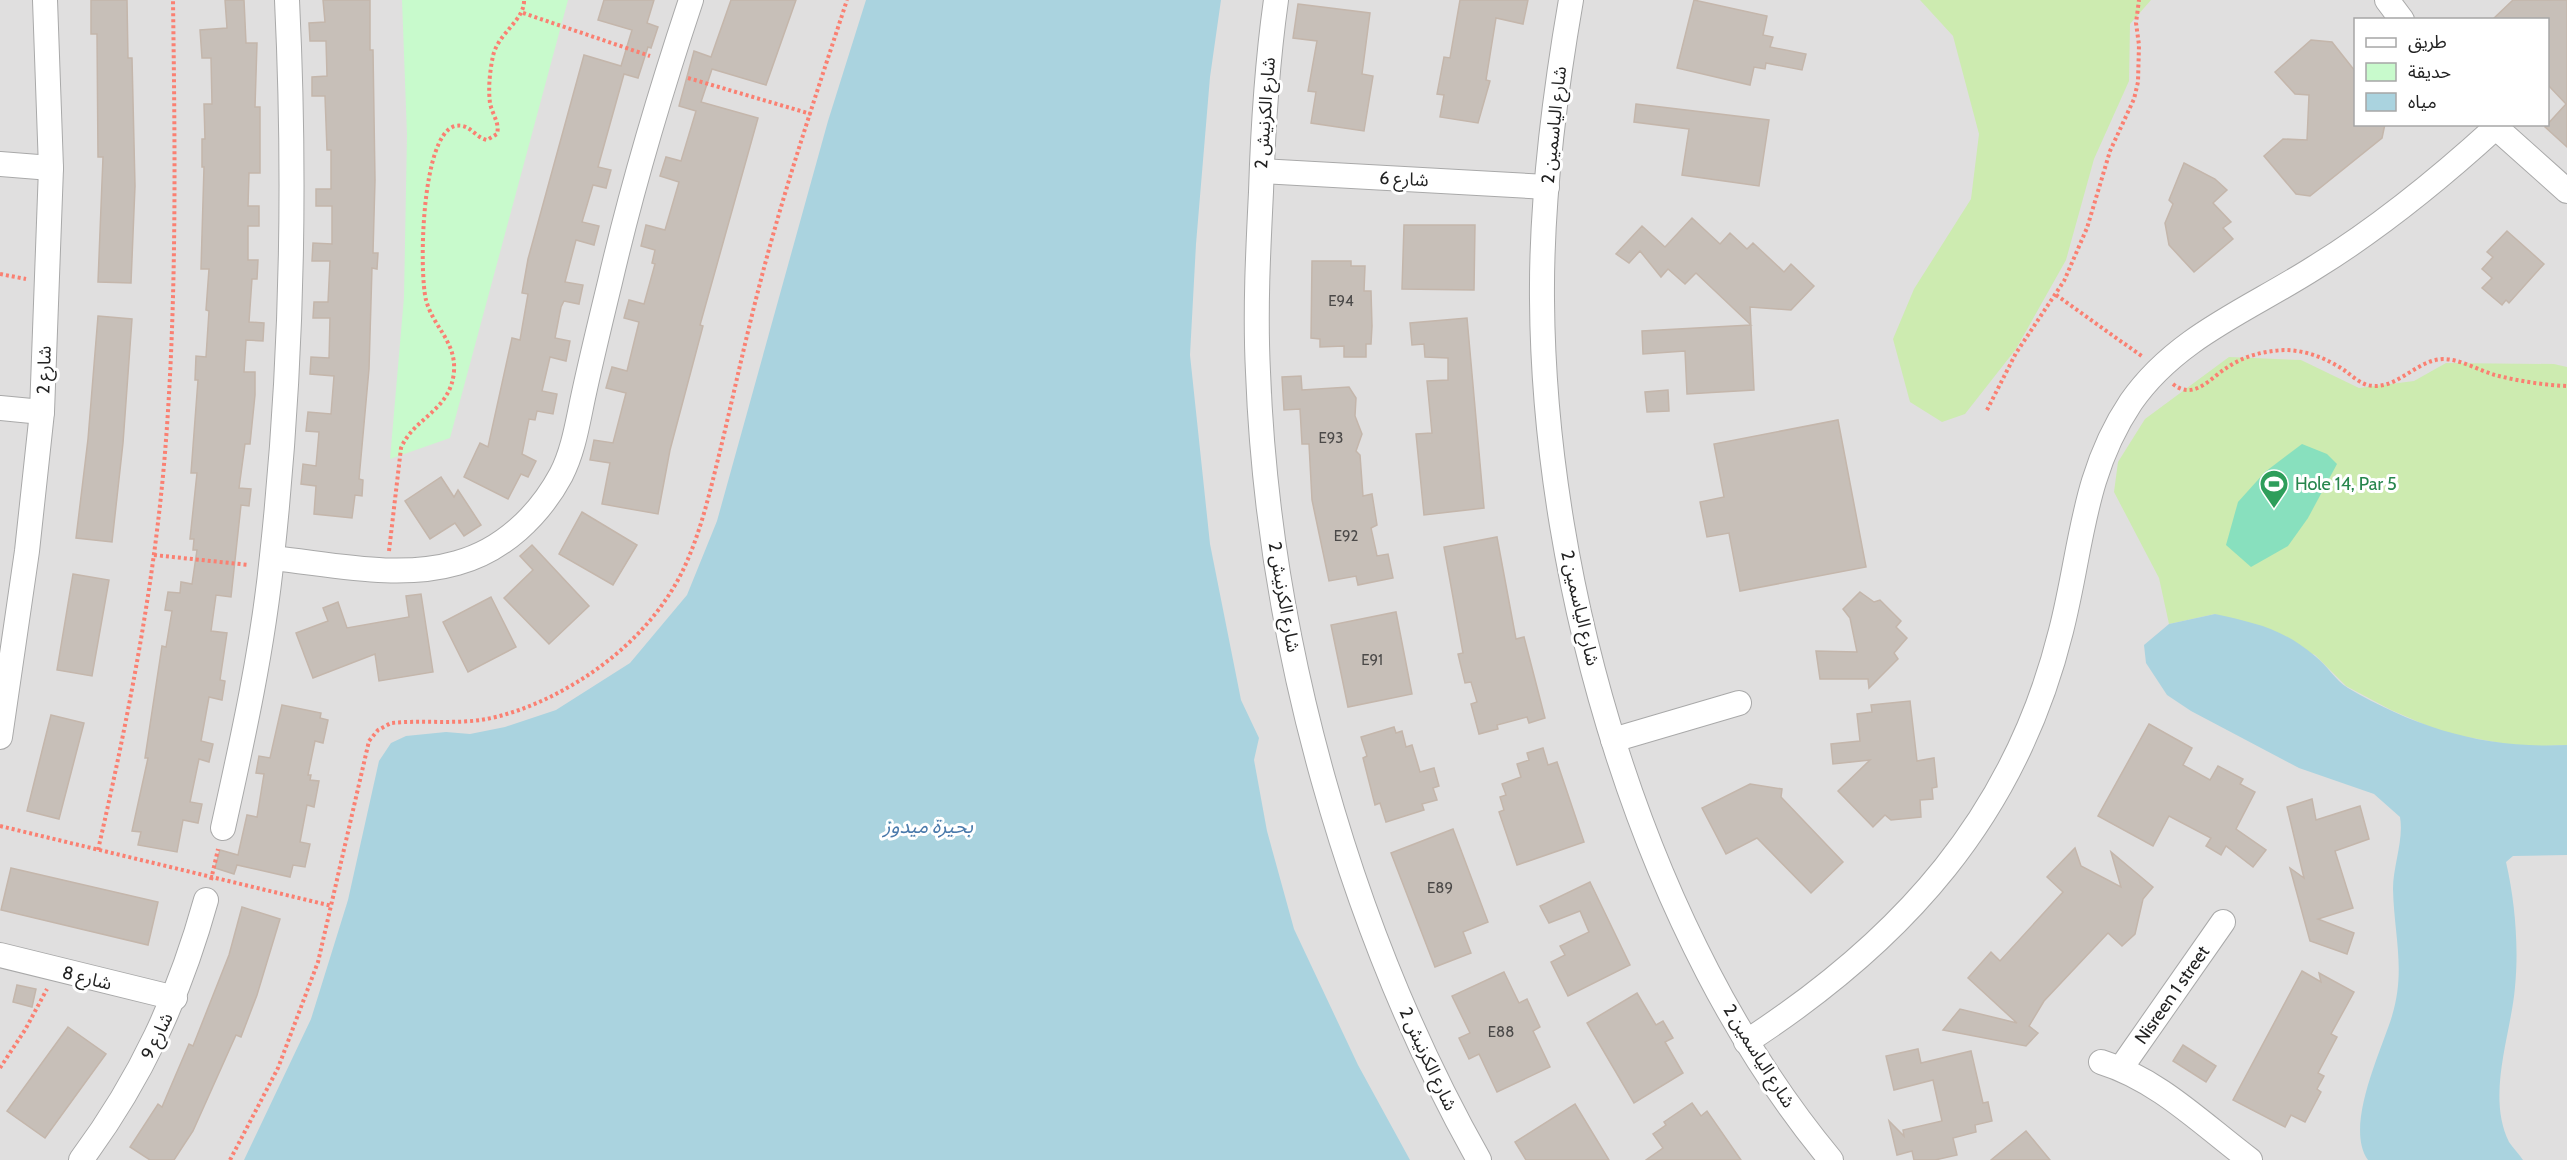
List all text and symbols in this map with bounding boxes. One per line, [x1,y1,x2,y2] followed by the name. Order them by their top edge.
[2354,18,2549,126] legend
[2408,31,2447,53] text: طريق
[1250,57,1283,170] street label: شارع الكرنيش 2
[2408,61,2451,83] text: حديقة
[1537,65,1574,185] street label: شارع الياسمين 2
[2408,91,2437,113] text: مياه
[1379,167,1429,194] street label: شارع 6
[1328,292,1354,310] house number: E94
[32,345,59,395] street label: شارع 2
[1319,429,1343,447] house number: E93
[2258,468,2290,510] sports icon: Hole 14, Par 5
[2295,473,2397,495] place label: Hole 14, Par 5
[1334,527,1358,545] house number: E92
[1261,540,1305,654] street label: شارع الكرنيش 2
[1553,548,1604,669] street label: شارع الياسمين 2
[1361,651,1383,669] house number: E91
[881,814,973,838] water label: بحيرة ميدوز
[1427,879,1453,897] house number: E89
[2130,942,2214,1048] street label: Nisreen 1 street
[59,961,114,998] street label: شارع 8
[1716,1000,1800,1113] street label: شارع الياسمين 2
[1392,1004,1462,1116] street label: شارع الكرنيش 2
[136,1009,180,1064] street label: شارع 9
[1488,1023,1514,1041] house number: E88

